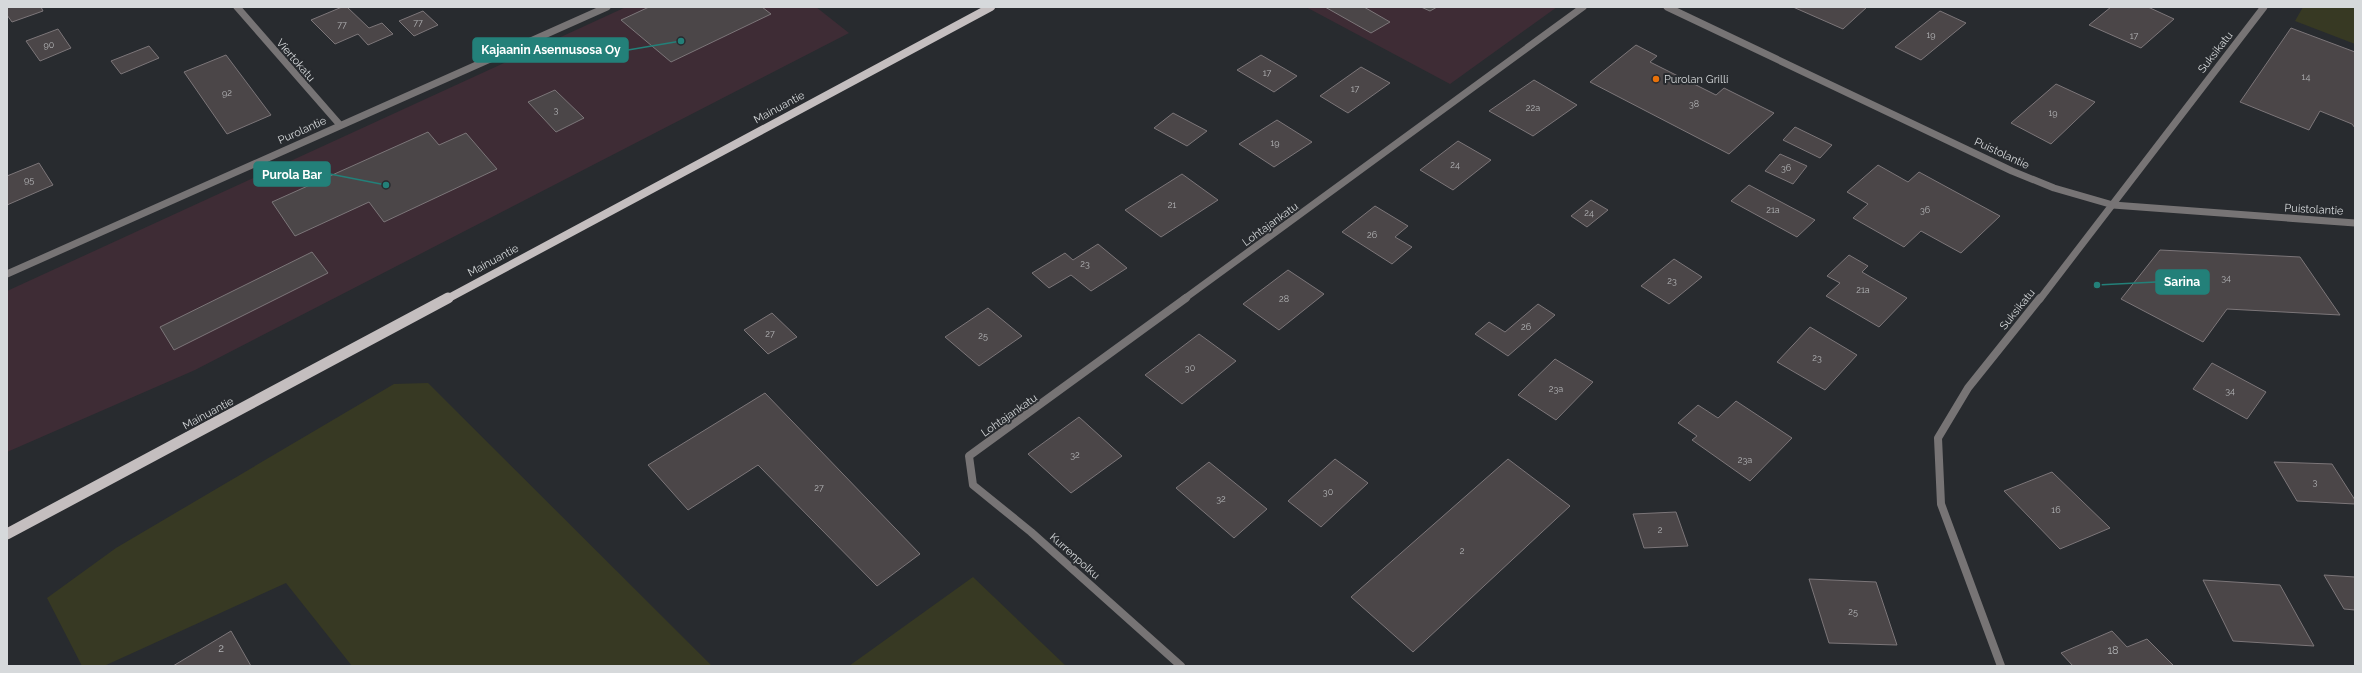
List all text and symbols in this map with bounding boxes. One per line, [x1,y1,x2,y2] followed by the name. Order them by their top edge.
[413,18,423,28] house number: 77
[337,20,347,30] house number: 77
[2195,29,2236,76] street label: Suksikatu
[1926,30,1936,40] house number: 19
[2130,31,2138,41] house number: 17
[274,36,318,84] street label: Viertokatu
[473,38,628,62] callout: Kajaanin Asennusosa Oy
[44,40,55,50] house number: 90
[481,43,621,57] text: Kajaanin Asennusosa Oy
[1263,68,1271,78] house number: 17
[2302,72,2310,82] house number: 14
[1664,73,1728,86] place label: Purolan Grilli
[1651,74,1661,84] marker: Purolan Grilli
[1351,84,1359,94] house number: 17
[222,88,232,98] house number: 92
[752,88,807,126] street label: Mainuantie
[1689,99,1699,109] house number: 38
[1526,103,1540,113] house number: 22a
[554,105,559,115] house number: 3
[2048,108,2058,118] house number: 19
[276,114,329,147] street label: Purolantie
[1972,135,2032,172] street label: Puistolantie
[1270,138,1280,148] house number: 19
[1450,160,1460,170] house number: 24
[254,162,330,186] callout: Purola Bar
[1781,163,1792,173] house number: 36
[262,168,322,182] text: Purola Bar
[24,175,34,185] house number: 95
[1168,200,1176,210] house number: 21
[1240,200,1301,249] street label: Lohtajankatu
[2284,201,2344,218] street label: Puistolantie
[1766,205,1780,215] house number: 21a
[1920,205,1931,215] house number: 36
[1584,208,1594,218] house number: 24
[1367,230,1378,240] house number: 26
[466,241,521,279] street label: Mainuantie
[1080,259,1090,269] house number: 23
[2156,270,2209,294] callout: Sarina
[2221,273,2231,283] house number: 34
[2164,275,2200,289] text: Sarina
[1667,276,1677,286] house number: 23
[1856,285,1870,295] house number: 21a
[1997,286,2038,332] street label: Suksikatu
[1279,294,1289,304] house number: 28
[1521,322,1532,332] house number: 26
[765,329,775,339] house number: 27
[978,331,988,341] house number: 25
[1812,353,1822,363] house number: 23
[1185,363,1196,373] house number: 30
[1549,384,1563,394] house number: 23a
[2225,386,2235,396] house number: 34
[979,391,1040,440] street label: Lohtajankatu
[181,394,236,432] street label: Mainuantie
[1070,450,1080,460] house number: 32
[1738,455,1752,465] house number: 23a
[2313,477,2318,487] house number: 3
[814,483,824,493] house number: 27
[1323,487,1334,497] house number: 30
[1216,494,1226,504] house number: 32
[2051,505,2061,515] house number: 16
[1658,525,1663,535] house number: 2
[1047,531,1102,582] street label: Kurrenpolku
[1460,546,1465,556] house number: 2
[1848,607,1858,617] house number: 25
[218,642,224,655] house number: 2
[2107,644,2119,657] house number: 18

